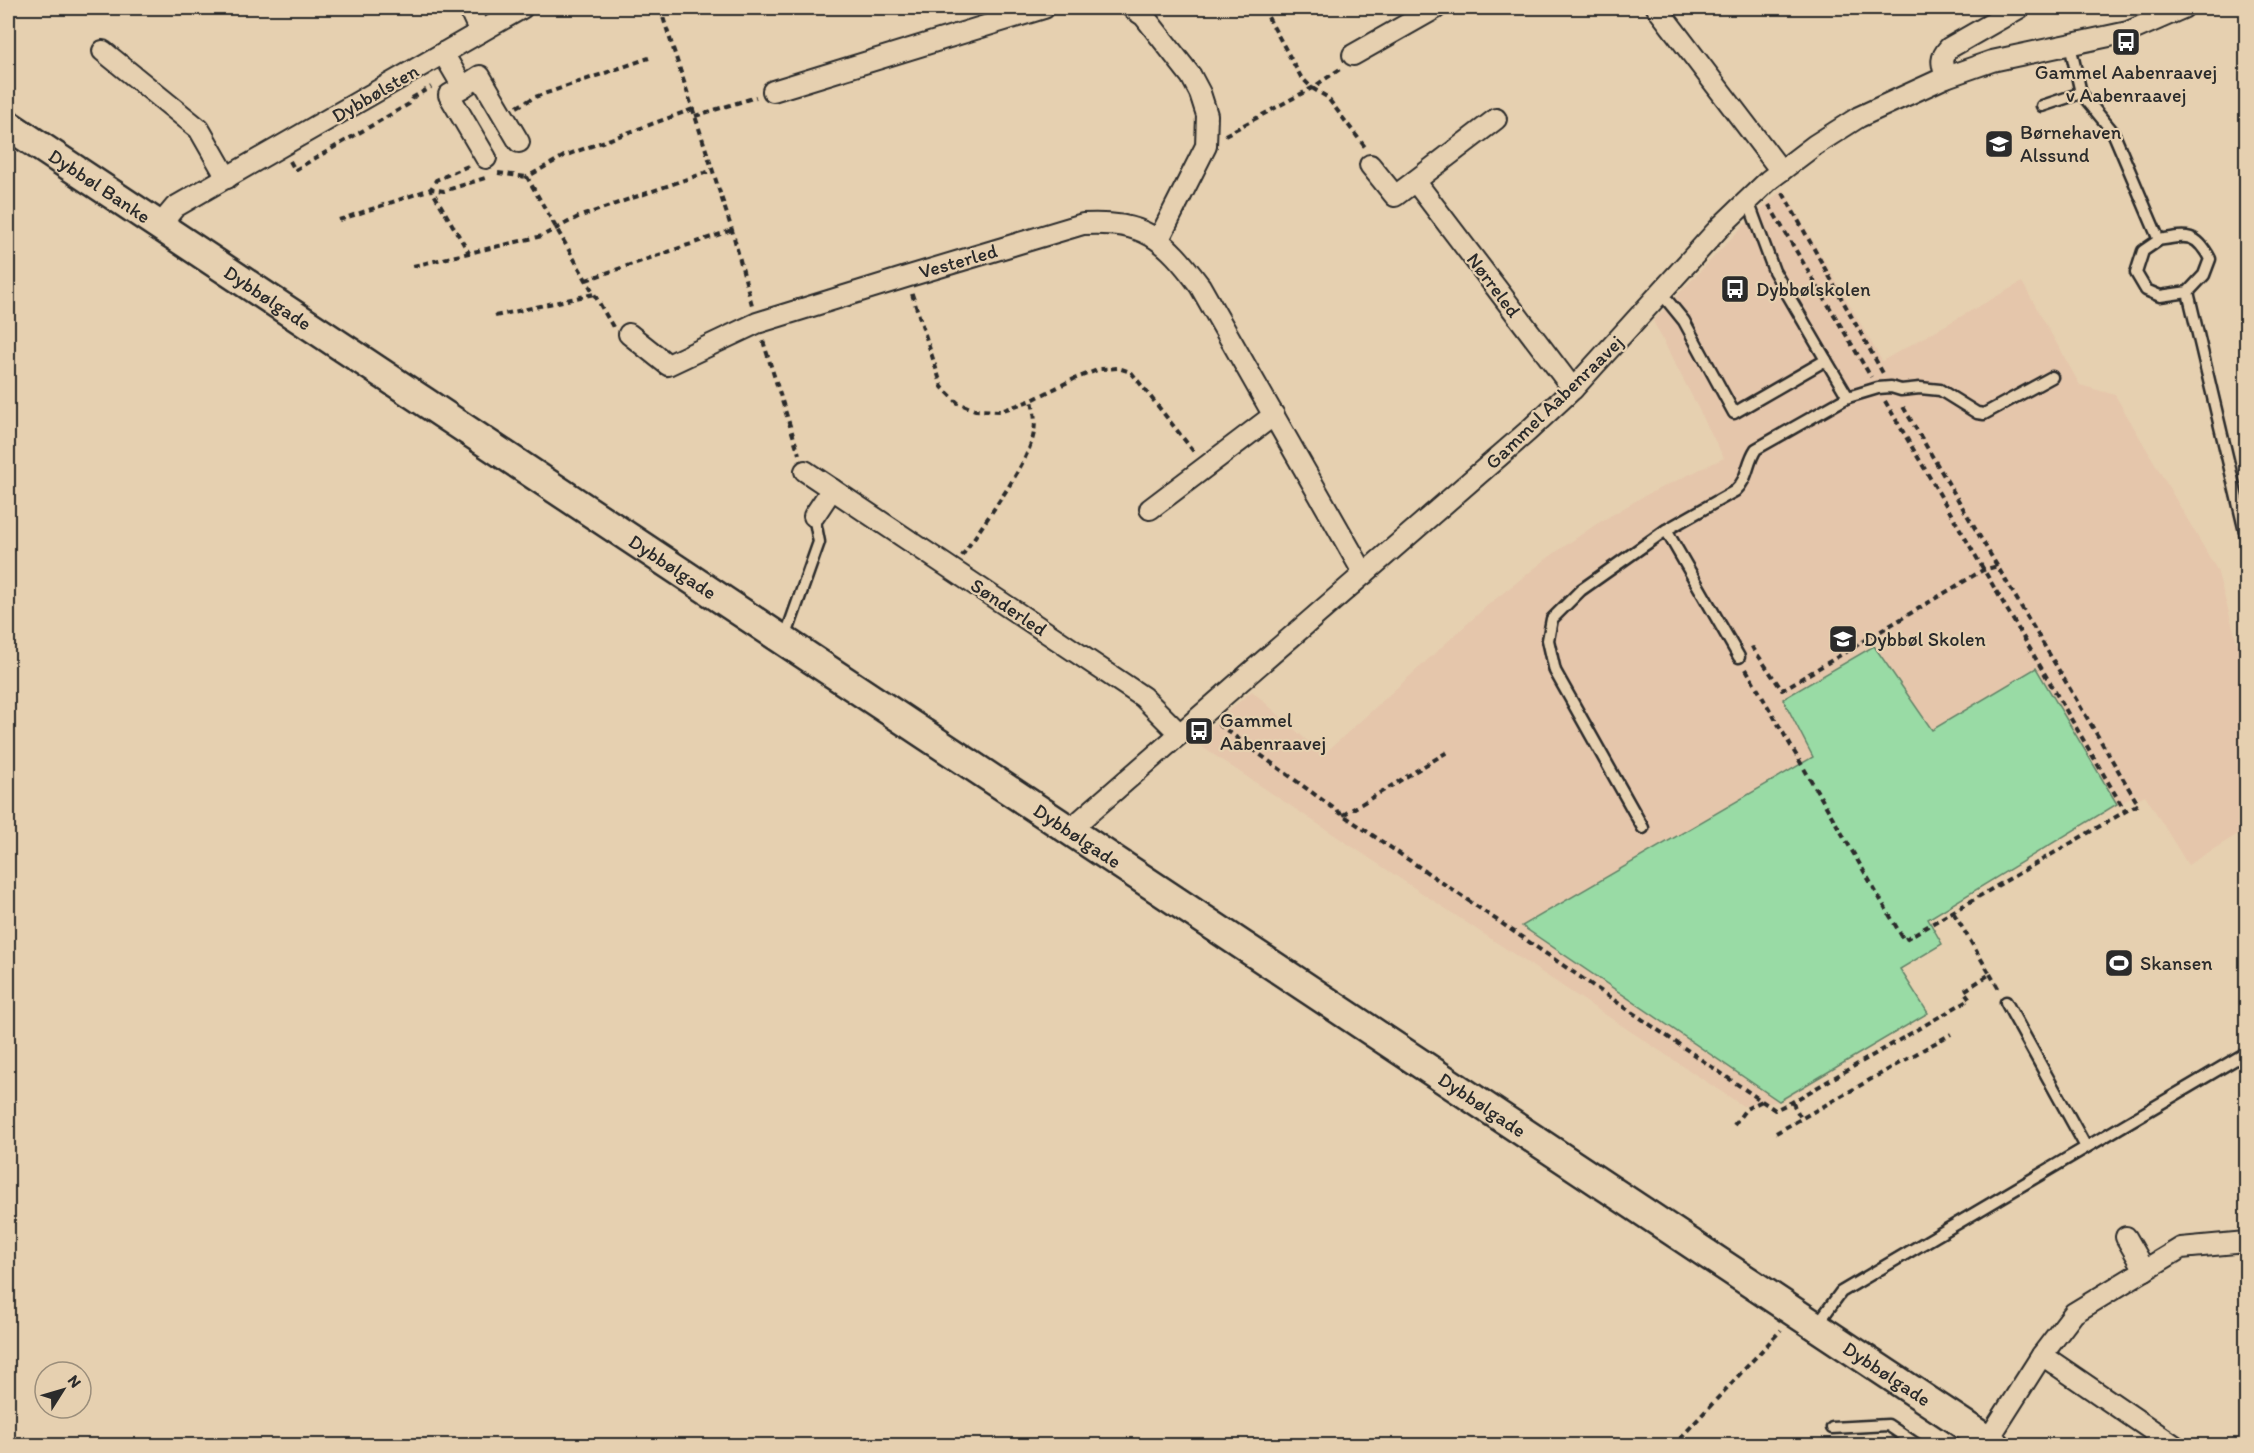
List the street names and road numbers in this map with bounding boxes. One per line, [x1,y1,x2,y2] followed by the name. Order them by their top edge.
[327,58,423,128] street label: Dybbølsten
[44,143,155,228] street label: Dybbøl Banke
[916,238,1000,284] street label: Vesterled
[1462,248,1526,322] street label: Nørreled
[219,260,316,335] street label: Dybbølgade
[1480,330,1628,474] street label: Gammel Aabenraavej
[624,529,721,604] street label: Dybbølgade
[966,573,1052,641] street label: Sønderled
[1029,798,1126,873] street label: Dybbølgade
[1434,1067,1531,1142] street label: Dybbølgade
[1839,1336,1935,1411] street label: Dybbølgade

